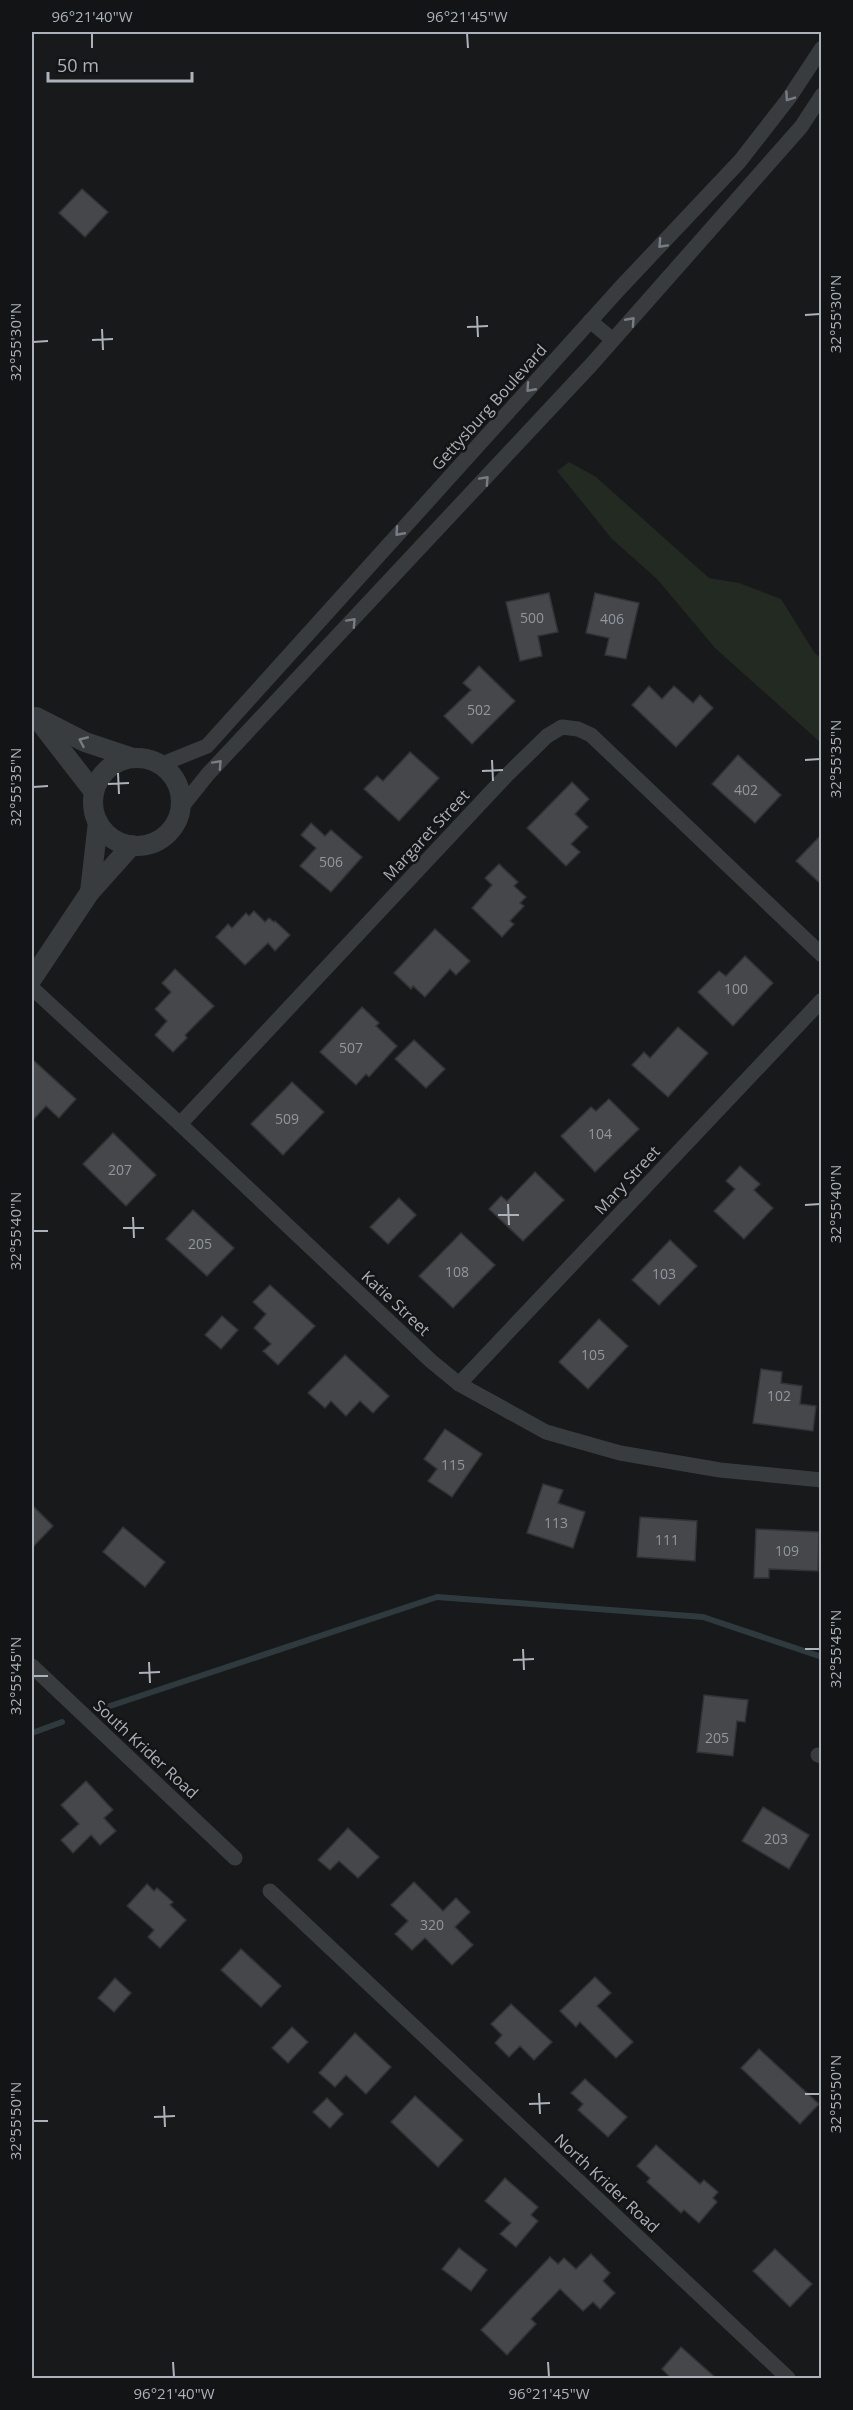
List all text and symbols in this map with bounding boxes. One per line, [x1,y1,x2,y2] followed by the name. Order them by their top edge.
[52,6,133,26] text: 96°21'40"W
[427,6,508,26] text: 96°21'45"W
[48,45,192,83] scale bar
[57,53,99,77] text: 50 m
[785,90,796,101] one-way arrow
[658,237,669,248] one-way arrow
[825,275,845,353] text: 32°55'30"N
[5,303,25,381] text: 32°55'30"N
[623,316,634,327] one-way arrow
[426,339,552,475] street label: Gettysburg Boulevard
[526,381,537,392] one-way arrow
[478,476,489,487] one-way arrow
[395,526,406,536] one-way arrow
[520,608,544,627] house number: 500
[600,609,624,628] house number: 406
[344,619,355,630] one-way arrow
[467,700,491,719] house number: 502
[825,720,845,798] text: 32°55'35"N
[79,736,90,748] one-way arrow
[5,748,25,826] text: 32°55'35"N
[210,760,221,771] one-way arrow
[734,780,758,799] house number: 402
[378,784,474,885] street label: Margaret Street
[319,852,343,871] house number: 506
[724,979,748,998] house number: 100
[339,1038,363,1057] house number: 507
[275,1109,299,1128] house number: 509
[588,1124,612,1143] house number: 104
[589,1141,665,1219] street label: Mary Street
[108,1160,132,1179] house number: 207
[825,1165,845,1243] text: 32°55'40"N
[5,1192,25,1270] text: 32°55'40"N
[188,1234,212,1253] house number: 205
[445,1262,469,1281] house number: 108
[652,1264,676,1283] house number: 103
[357,1266,435,1341] street label: Katie Street
[581,1345,605,1364] house number: 105
[767,1386,791,1405] house number: 102
[441,1455,465,1474] house number: 115
[544,1513,568,1532] house number: 113
[655,1530,679,1549] house number: 111
[775,1541,799,1560] house number: 109
[825,1610,845,1688] text: 32°55'45"N
[5,1637,25,1715] text: 32°55'45"N
[89,1695,203,1803] street label: South Krider Road
[705,1728,729,1747] house number: 205
[764,1829,788,1848] house number: 203
[420,1915,444,1934] house number: 320
[825,2055,845,2133] text: 32°55'50"N
[5,2082,25,2160] text: 32°55'50"N
[550,2129,664,2237] street label: North Krider Road
[134,2383,215,2403] text: 96°21'40"W
[509,2383,590,2403] text: 96°21'45"W

